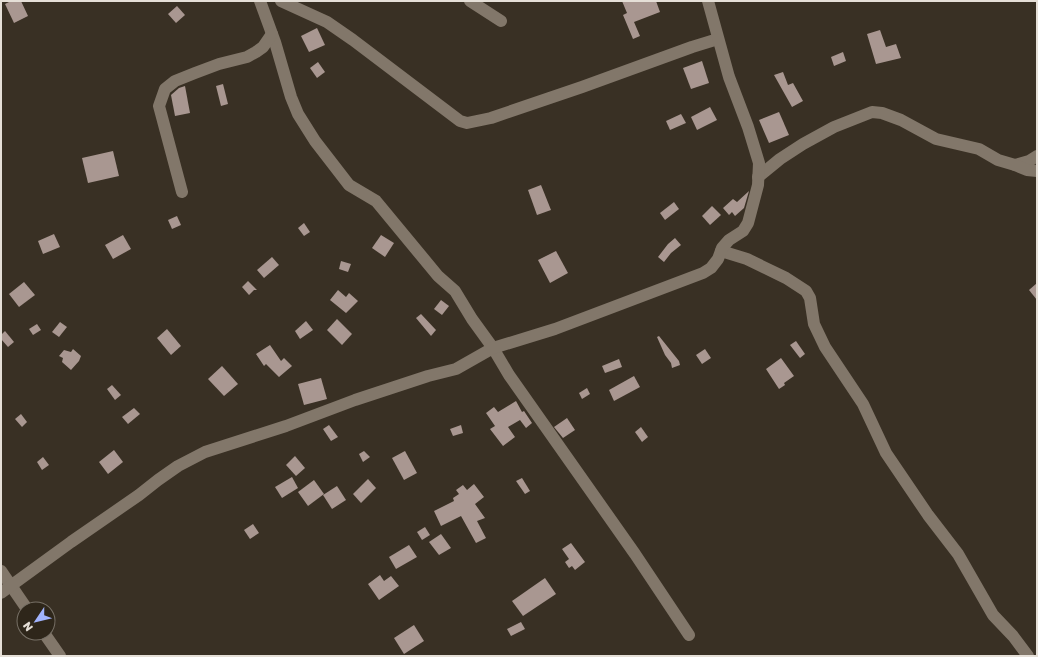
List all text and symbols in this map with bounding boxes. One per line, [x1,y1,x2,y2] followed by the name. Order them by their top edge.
[16,601,56,641] north arrow
[20,620,35,634] text: N

